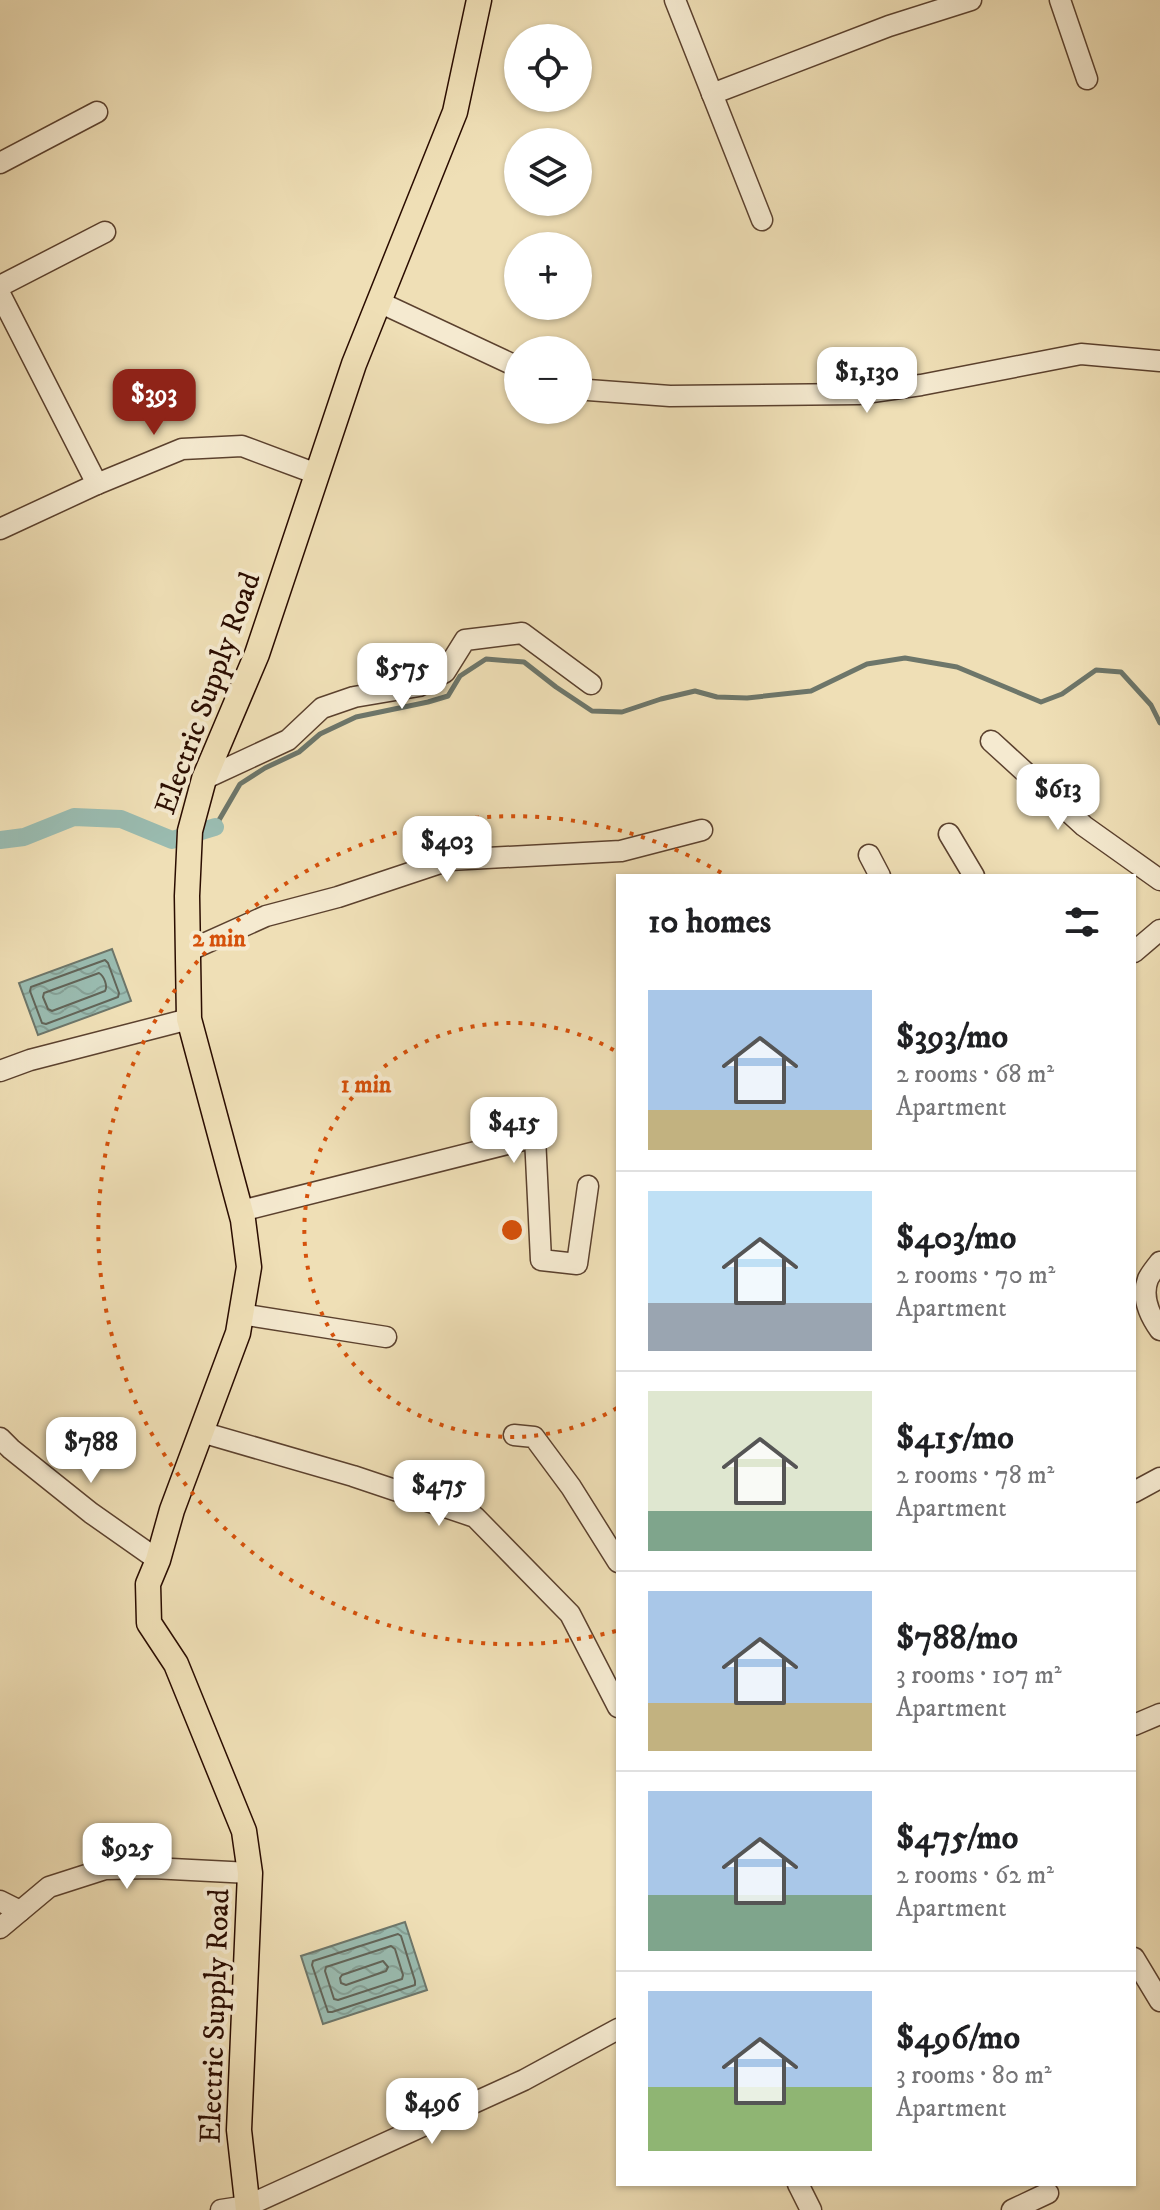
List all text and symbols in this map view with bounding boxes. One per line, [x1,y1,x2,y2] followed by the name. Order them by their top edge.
[504,24,592,424] map controls
[504,24,592,112] button: locate
[504,128,592,216] button: layers
[504,232,592,320] button: +
[504,336,592,424] button: −
[802,347,932,415] pin: $1,130
[835,356,899,389] text: $1,130
[107,369,201,437] pin: $393
[131,378,177,411] text: $393
[147,567,269,820] street label: Electric Supply Road
[355,643,449,711] pin: $575
[375,652,429,685] text: $575
[1011,764,1105,832] pin: $613
[1035,773,1081,806] text: $613
[400,816,494,884] pin: $403
[421,825,473,858] text: $403
[1060,900,1104,944] icon: filters
[648,901,771,943] text: 10 homes
[192,924,246,954] text: 2 min
[896,1016,1008,1058] text: $393/mo
[712,1022,808,1118] icon: home
[896,1058,1054,1091] text: 2 rooms · 68 m²
[341,1070,392,1100] text: 1 min
[896,1091,1007,1124] text: Apartment
[467,1097,561,1165] pin: $415
[488,1106,540,1139] text: $415
[498,1216,526,1244] centre of rings
[896,1217,1016,1259] text: $403/mo
[712,1223,808,1319] icon: home
[896,1259,1055,1292] text: 2 rooms · 70 m²
[896,1292,1007,1325] text: Apartment
[44,1417,138,1485] pin: $788
[896,1417,1014,1459] text: $415/mo
[712,1423,808,1519] icon: home
[64,1426,118,1459] text: $788
[896,1459,1054,1492] text: 2 rooms · 78 m²
[392,1460,486,1528] pin: $475
[412,1469,466,1502] text: $475
[896,1492,1007,1525] text: Apartment
[896,1617,1018,1659] text: $788/mo
[712,1623,808,1719] icon: home
[896,1659,1062,1692] text: 3 rooms · 107 m²
[896,1692,1007,1725] text: Apartment
[896,1817,1018,1859] text: $475/mo
[80,1823,174,1891] pin: $925
[712,1823,808,1919] icon: home
[101,1832,153,1865] text: $925
[896,1859,1054,1892] text: 2 rooms · 62 m²
[193,1888,238,2144] street label: Electric Supply Road
[896,1892,1007,1925] text: Apartment
[896,2017,1020,2059] text: $496/mo
[712,2023,808,2119] icon: home
[896,2059,1052,2092] text: 3 rooms · 80 m²
[385,2078,479,2146] pin: $496
[404,2087,460,2120] text: $496
[896,2092,1007,2125] text: Apartment

